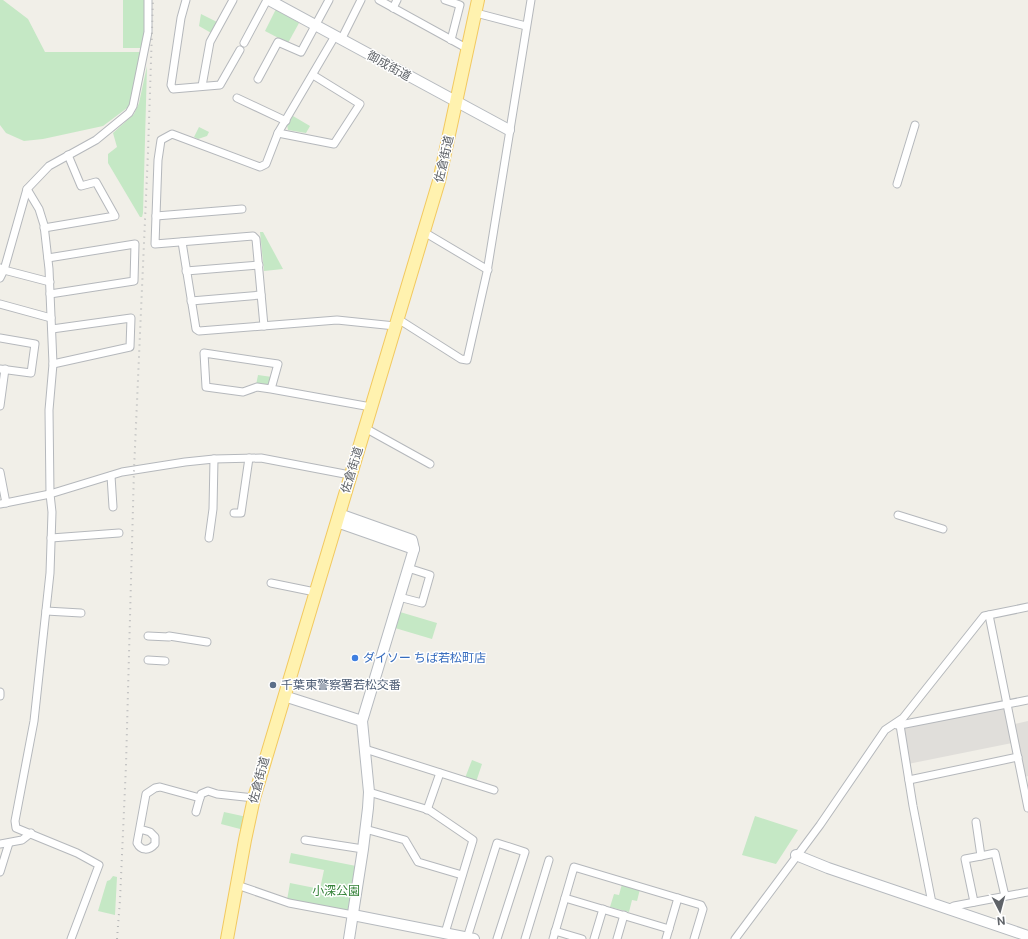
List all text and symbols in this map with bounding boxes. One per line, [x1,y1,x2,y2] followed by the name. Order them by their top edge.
[365,48,413,84] street label: 御成街道
[432,134,456,184] street label: 佐倉街道
[338,445,366,495] street label: 佐倉街道
[363,651,486,665] place label: ダイソー ちば若松町店
[350,653,360,663] marker: ダイソー ちば若松町店
[281,678,401,692] place label: 千葉東警察署若松交番
[268,680,278,690] marker: 千葉東警察署若松交番
[246,755,272,805] street label: 佐倉街道
[312,884,360,898] park label: 小深公園
[980,891,1020,931] north arrow
[996,915,1006,927] text: N

